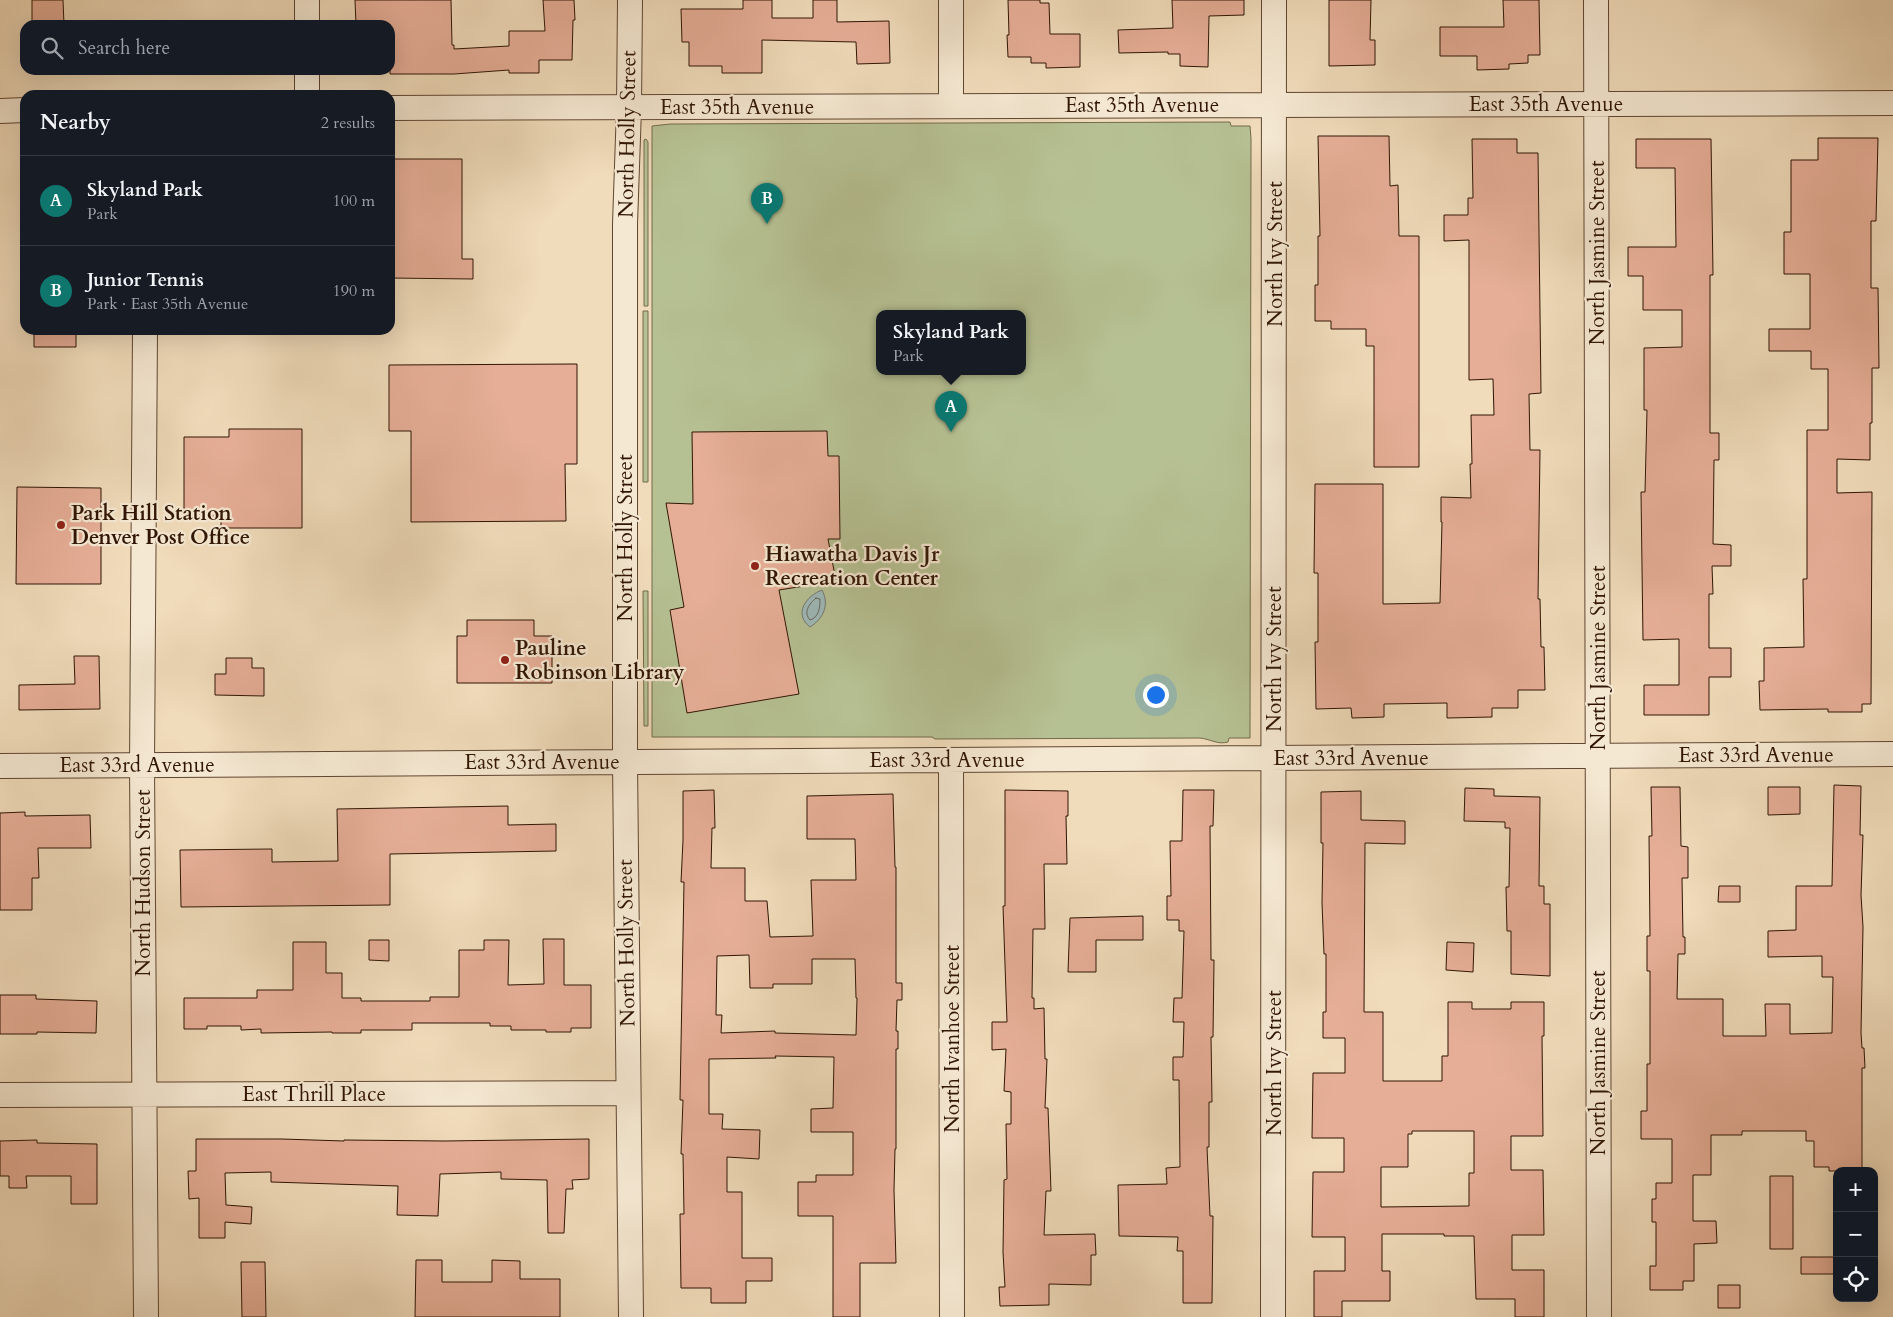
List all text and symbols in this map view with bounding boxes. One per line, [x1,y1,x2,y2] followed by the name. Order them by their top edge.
[20,20,395,75] search box
[38,34,66,62] icon: search
[78,35,170,61] text: Search here
[612,50,643,218] street label: North Holly Street
[1469,90,1623,119] street label: East 35th Avenue
[1065,91,1219,120] street label: East 35th Avenue
[660,93,814,122] street label: East 35th Avenue
[40,108,111,137] text: Nearby
[321,112,375,134] text: 2 results
[1583,160,1612,346] street label: North Jasmine Street
[87,177,203,203] text: Skyland Park
[1261,181,1290,327] street label: North Ivy Street
[751,183,783,224] pin: B
[50,190,62,212] text: A
[333,190,375,212] text: 100 m
[87,203,118,225] text: Park
[87,267,204,293] text: Junior Tennis
[50,280,62,302] text: B
[333,280,375,302] text: 190 m
[87,293,248,315] text: Park · East 35th Avenue
[876,310,1026,375] popup
[893,319,1009,345] text: Skyland Park
[893,345,924,367] text: Park
[935,391,967,432] pin: A
[611,454,640,622] street label: North Holly Street
[71,499,250,552] place label: Park Hill Station Denver Post Office
[55,519,67,531] marker: Park Hill Station Denver Post Office
[765,540,940,593] place label: Hiawatha Davis Jr Recreation Center
[749,560,761,572] marker: Hiawatha Davis Jr Recreation Center
[1584,565,1613,751] street label: North Jasmine Street
[1260,586,1289,732] street label: North Ivy Street
[515,634,685,687] place label: Pauline Robinson Library
[499,654,511,666] marker: Pauline Robinson Library
[1143,682,1169,708] your location
[1678,741,1834,770] street label: East 33rd Avenue
[1273,744,1429,773] street label: East 33rd Avenue
[869,746,1025,775] street label: East 33rd Avenue
[464,748,620,777] street label: East 33rd Avenue
[59,751,215,780] street label: East 33rd Avenue
[129,789,158,977] street label: North Hudson Street
[611,859,642,1027] street label: North Holly Street
[938,945,967,1133] street label: North Ivanhoe Street
[1584,970,1613,1156] street label: North Jasmine Street
[1260,990,1289,1136] street label: North Ivy Street
[242,1080,386,1109] street label: East Thrill Place
[1833,1167,1878,1302] map controls
[1833,1167,1878,1212] button: +
[1833,1212,1878,1257] button: −
[1833,1257,1878,1302] button: locate

